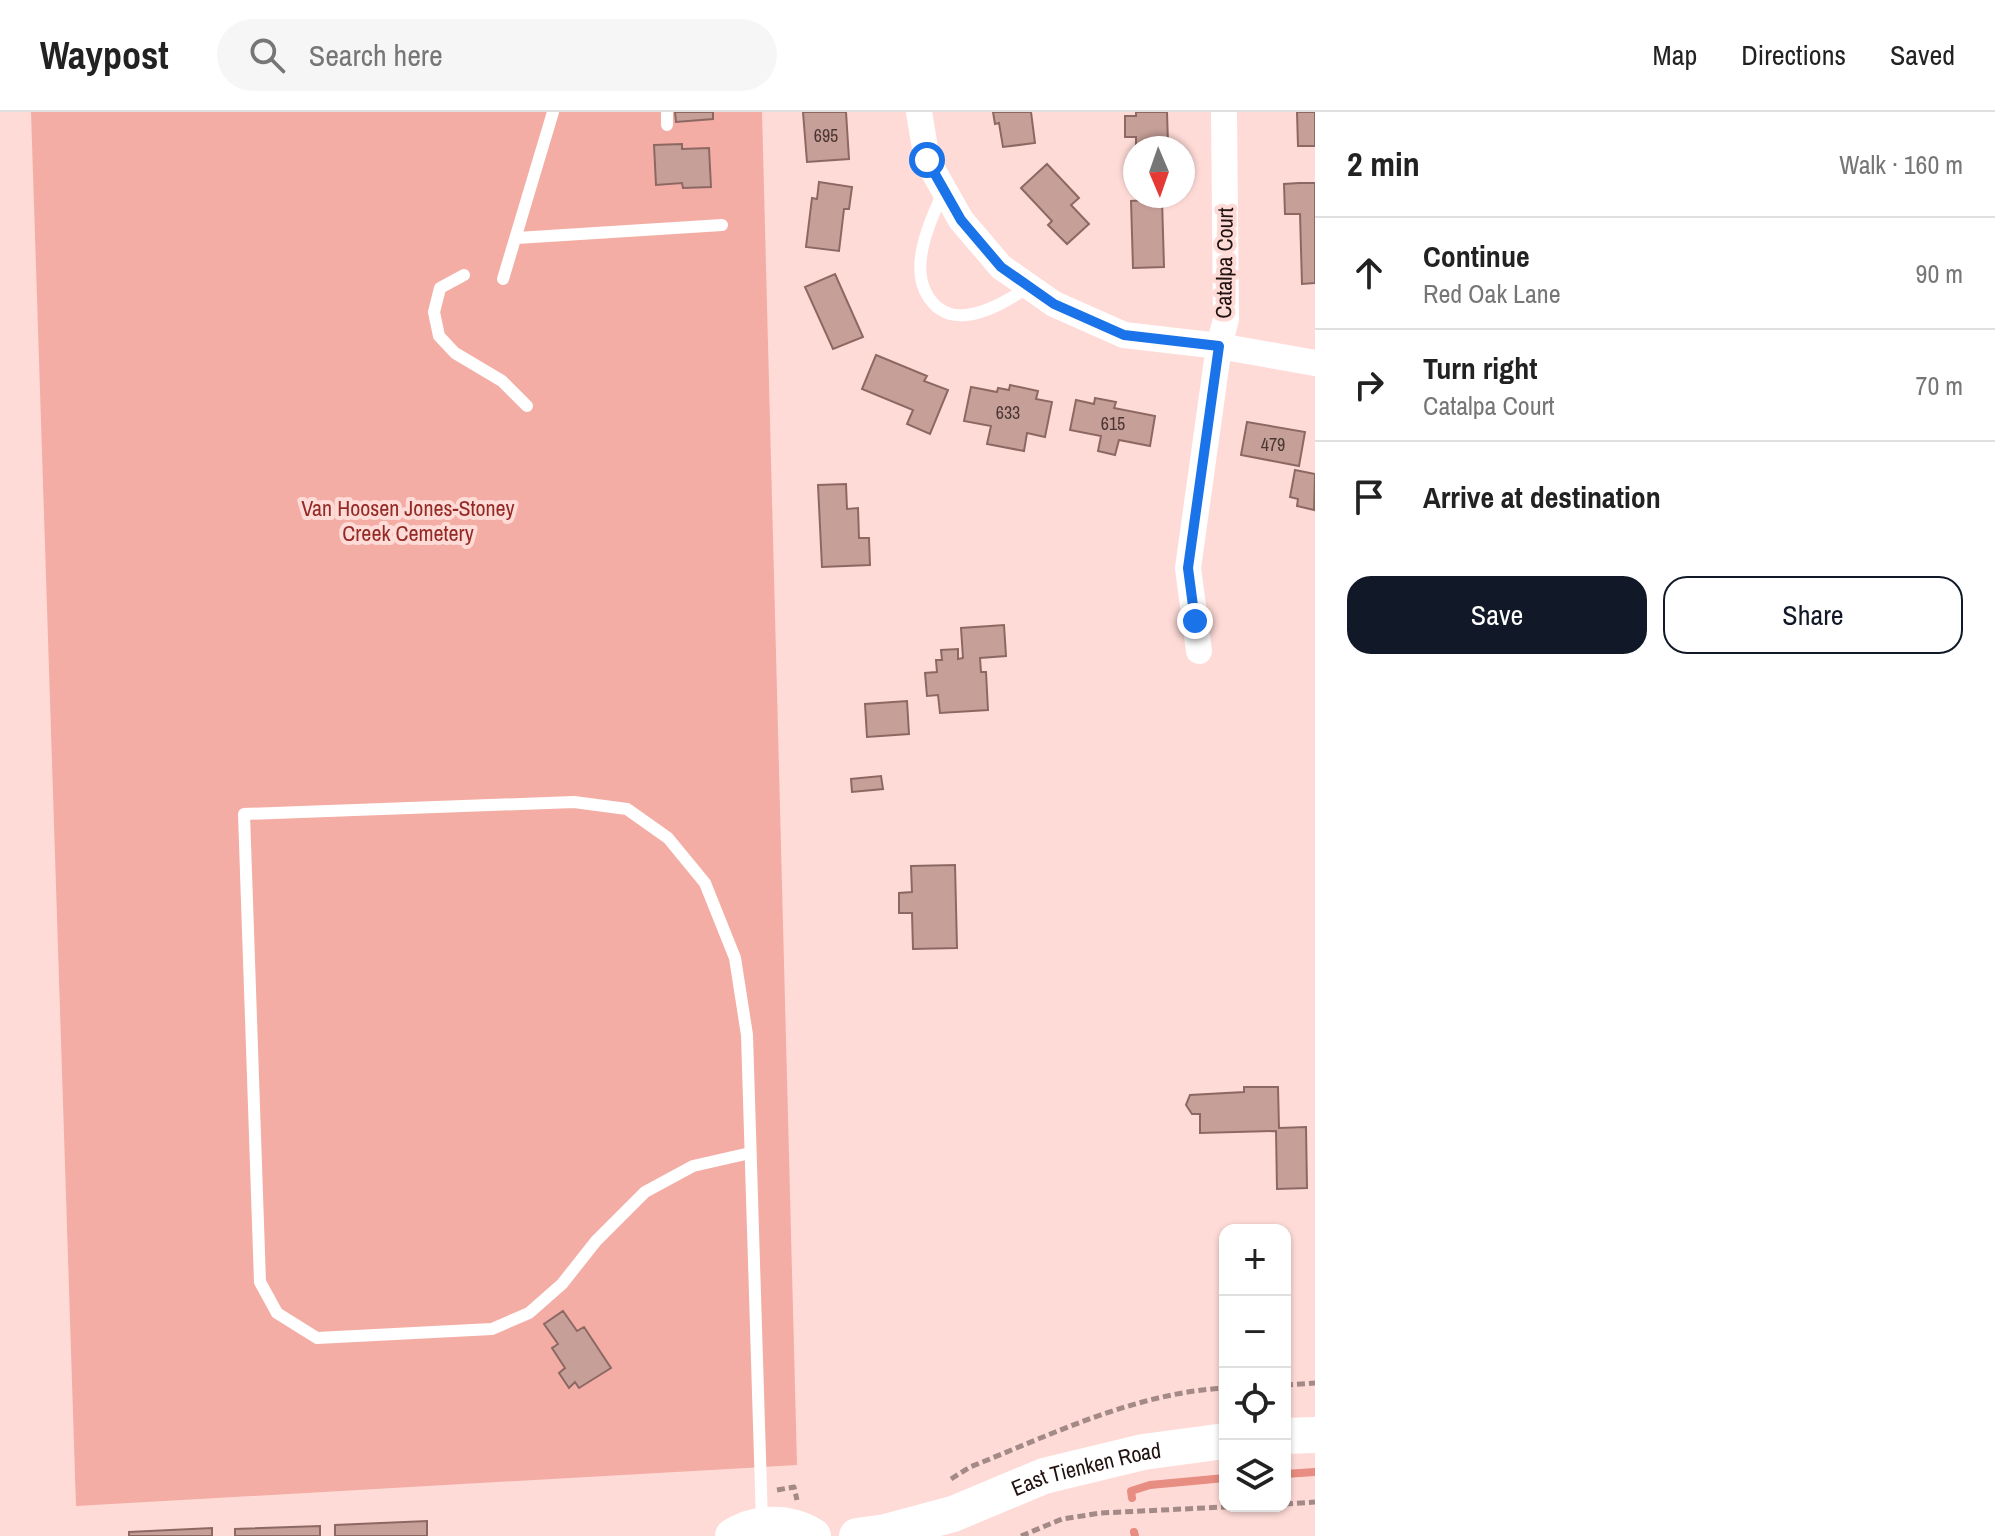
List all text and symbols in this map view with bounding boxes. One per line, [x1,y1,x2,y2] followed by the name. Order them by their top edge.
[217,19,777,91] search box
[40,30,169,81] text: Waypost
[245,33,289,77] icon: search
[309,35,443,75] text: Search here
[1653,36,1697,74] text: Map
[1741,36,1846,74] text: Directions
[1890,36,1955,74] text: Saved
[814,123,838,148] house number: 695
[1123,136,1195,208] north arrow
[1347,141,1420,187] text: 2 min
[909,142,945,178] route start
[1839,147,1963,182] text: Walk · 160 m
[1208,207,1240,319] street label: Catalpa Court
[1423,236,1530,276] text: Continue
[1347,251,1391,295] icon: ahead
[1916,256,1963,291] text: 90 m
[1423,276,1561,311] text: Red Oak Lane
[1423,348,1537,388] text: Turn right
[1347,363,1391,407] icon: right
[1916,368,1963,403] text: 70 m
[1423,388,1555,423] text: Catalpa Court
[996,400,1020,425] house number: 633
[1101,411,1125,436] house number: 615
[1261,432,1285,457] house number: 479
[1347,475,1391,519] icon: arrive
[1423,477,1661,517] text: Arrive at destination
[301,493,515,548] park label: Van Hoosen Jones-Stoney Creek Cemetery
[1347,576,1647,654] button: Save
[1663,576,1963,654] button: Share
[1177,603,1213,639] route end
[1219,1224,1291,1512] map controls
[1219,1224,1291,1296] button: +
[1219,1296,1291,1368] button: −
[1219,1368,1291,1440] button: locate
[1007,1435,1163,1503] street label: East Tienken Road
[1219,1440,1291,1512] button: layers

